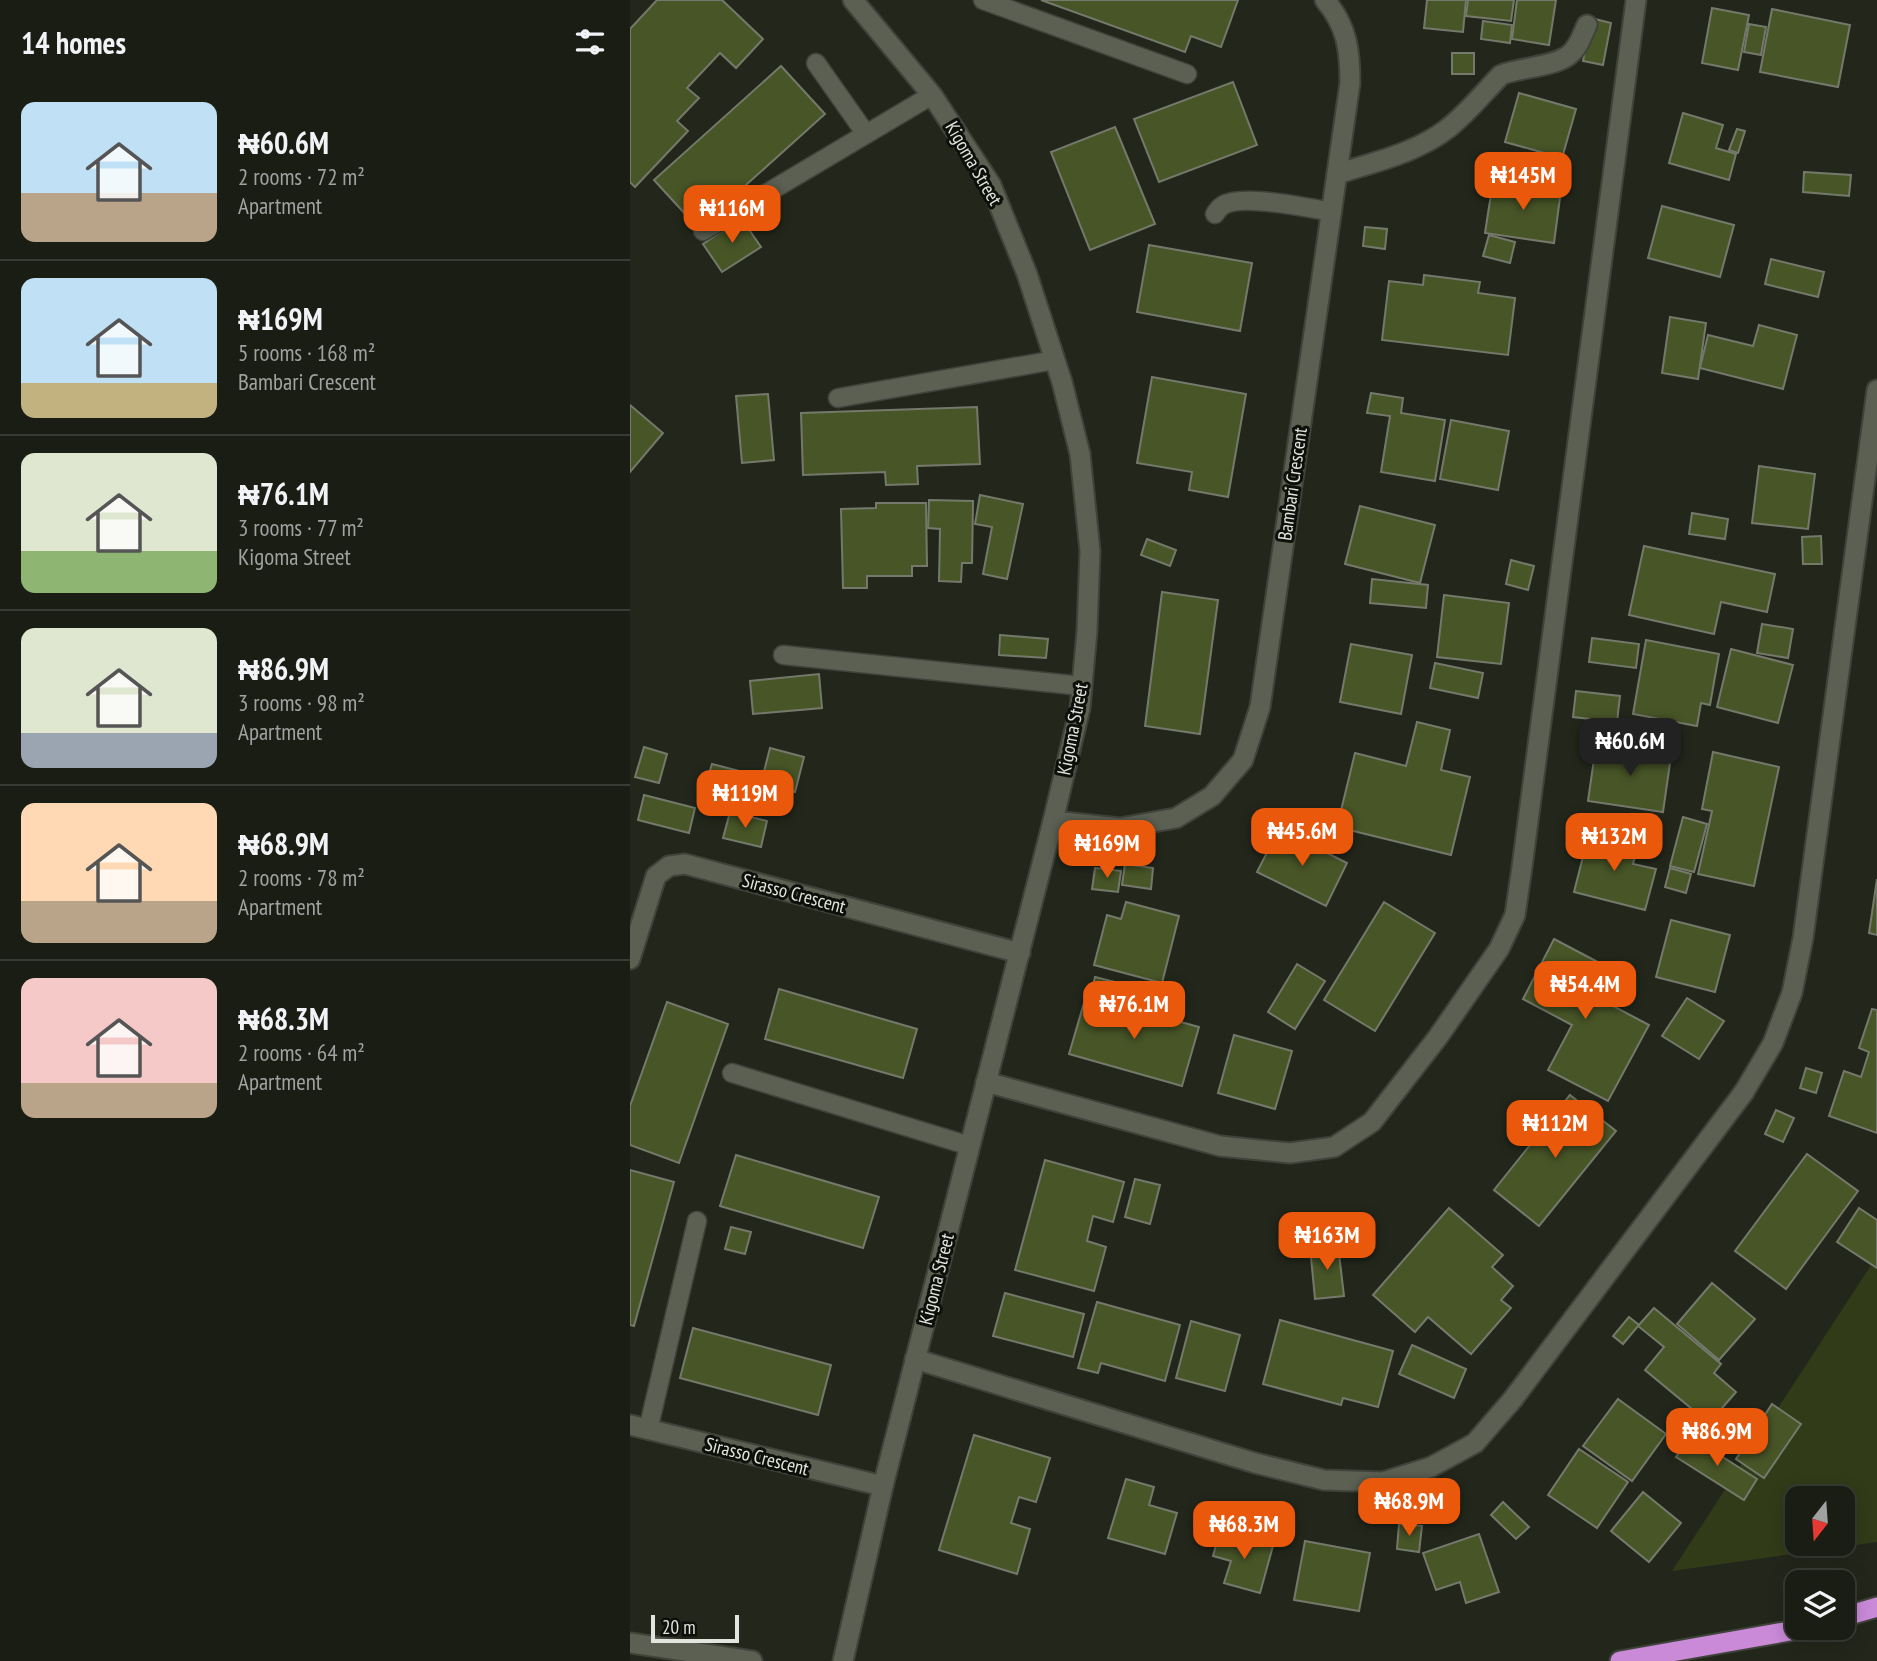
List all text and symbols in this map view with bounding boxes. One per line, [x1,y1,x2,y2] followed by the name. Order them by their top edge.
[21,23,126,62] text: 14 homes
[571,23,609,61] icon: filters
[940,117,1008,210] street label: Kigoma Street
[238,123,329,162] text: ₦60.6M
[77,130,161,214] icon: home
[1474,152,1572,212] pin: ₦145M
[1491,160,1555,189] text: ₦145M
[238,162,365,191] text: 2 rooms · 72 m²
[683,186,781,245] pin: ₦116M
[238,191,322,220] text: Apartment
[700,193,764,222] text: ₦116M
[238,299,323,338] text: ₦169M
[77,306,161,390] icon: home
[238,338,375,367] text: 5 rooms · 168 m²
[238,367,376,396] text: Bambari Crescent
[1272,425,1312,542] street label: Bambari Crescent
[238,474,329,513] text: ₦76.1M
[77,481,161,565] icon: home
[238,513,364,542] text: 3 rooms · 77 m²
[238,542,351,571] text: Kigoma Street
[238,649,329,688] text: ₦86.9M
[77,656,161,740] icon: home
[1051,680,1093,777] street label: Kigoma Street
[238,688,365,717] text: 3 rooms · 98 m²
[238,717,322,746] text: Apartment
[1573,718,1687,778] pin: ₦60.6M
[1595,726,1665,755] text: ₦60.6M
[696,770,794,830] pin: ₦119M
[713,778,777,807] text: ₦119M
[1245,808,1359,868] pin: ₦45.6M
[1565,814,1663,873] pin: ₦132M
[1267,816,1337,845] text: ₦45.6M
[1058,820,1156,880] pin: ₦169M
[1582,821,1646,850] text: ₦132M
[238,824,329,863] text: ₦68.9M
[1075,828,1139,857] text: ₦169M
[77,831,161,915] icon: home
[238,863,365,892] text: 2 rooms · 78 m²
[740,868,849,918] street label: Sirasso Crescent
[238,892,322,921] text: Apartment
[1528,962,1642,1021] pin: ₦54.4M
[1550,969,1620,998] text: ₦54.4M
[1077,982,1191,1041] pin: ₦76.1M
[1099,989,1169,1018] text: ₦76.1M
[238,999,329,1038] text: ₦68.3M
[77,1006,161,1090] icon: home
[238,1038,365,1067] text: 2 rooms · 64 m²
[238,1067,322,1096] text: Apartment
[1506,1100,1604,1160] pin: ₦112M
[1523,1108,1587,1137] text: ₦112M
[1278,1212,1376,1272] pin: ₦163M
[1295,1220,1359,1249] text: ₦163M
[913,1230,959,1327] street label: Kigoma Street
[1660,1408,1774,1468] pin: ₦86.9M
[1682,1416,1752,1445] text: ₦86.9M
[703,1432,812,1481] street label: Sirasso Crescent
[1352,1478,1466,1538] pin: ₦68.9M
[1374,1486,1444,1515] text: ₦68.9M
[1785,1486,1855,1556] north arrow
[1785,1486,1855,1640] map controls
[1187,1502,1301,1561] pin: ₦68.3M
[1209,1509,1279,1538] text: ₦68.3M
[1785,1570,1855,1640] button: layers
[651,1612,738,1644] scale bar
[662,1615,696,1639] text: 20 m

